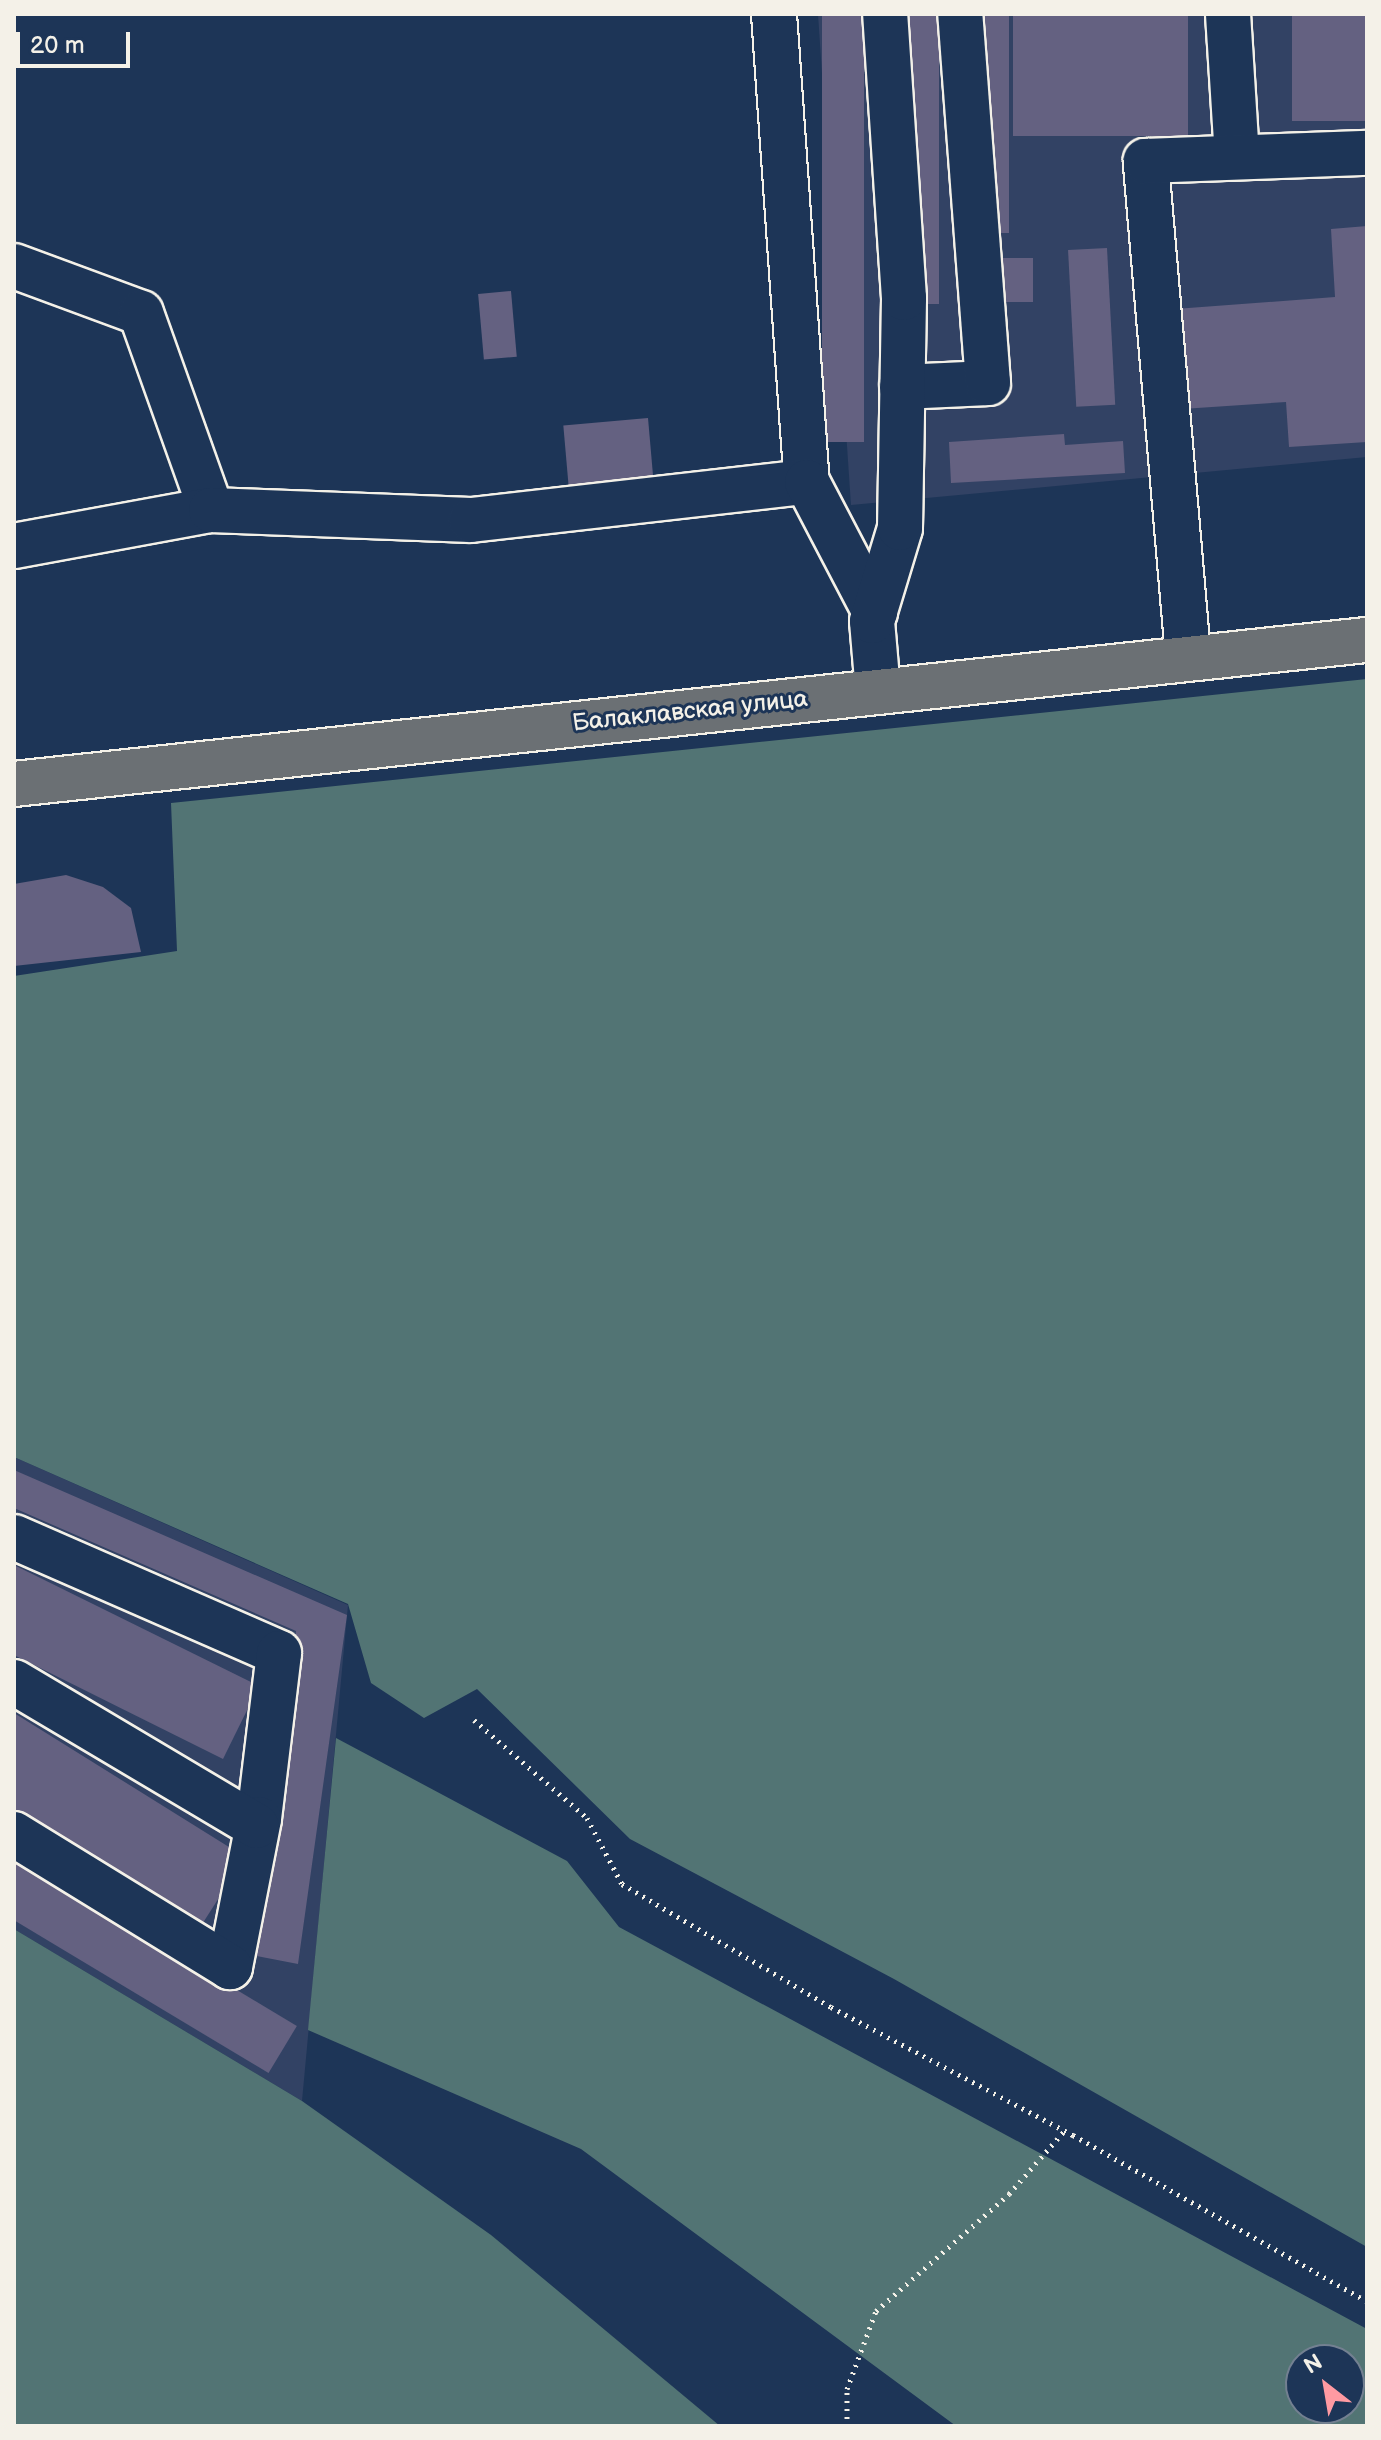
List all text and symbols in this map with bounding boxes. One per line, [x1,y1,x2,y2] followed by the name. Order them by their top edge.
[20,16,134,66] scale bar
[30,31,85,60] text: 20 m
[571,684,809,738] street label: Балаклавская улица
[1285,2344,1365,2424] north arrow
[1299,2349,1327,2381] text: N

